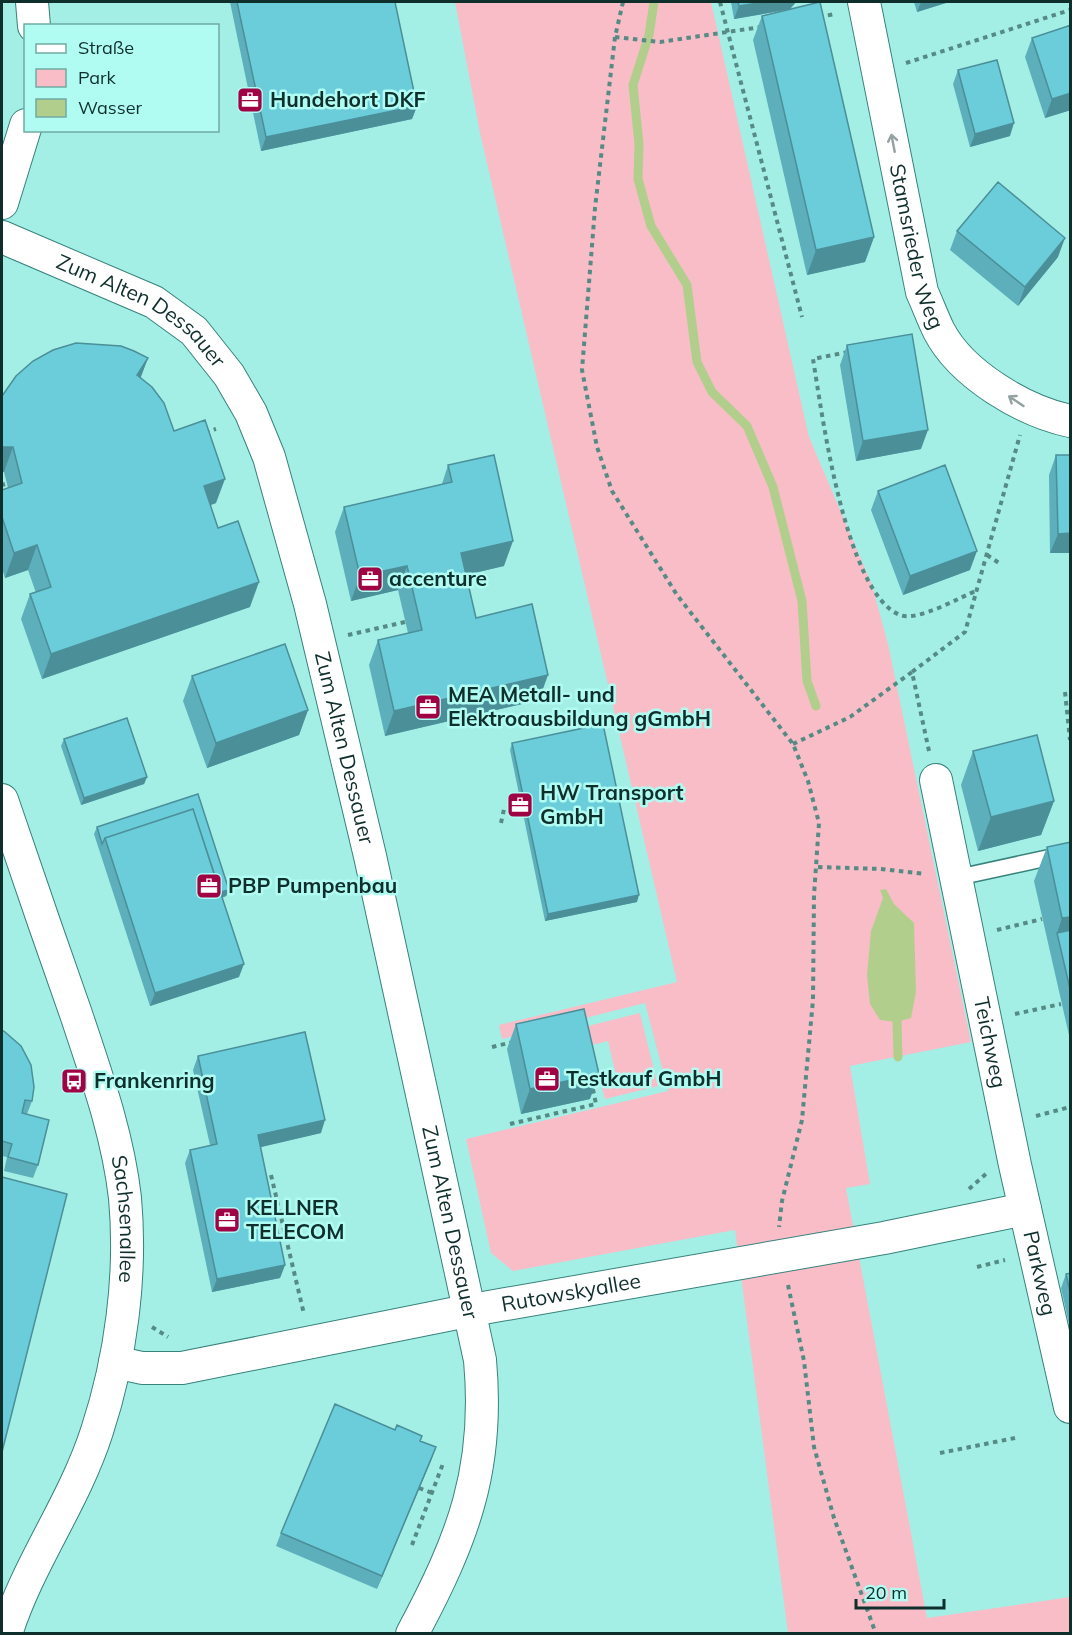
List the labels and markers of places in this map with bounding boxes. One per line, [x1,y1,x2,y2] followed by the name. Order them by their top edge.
[235,85,265,115] office icon: Hundehort DKF
[270,86,426,112] place label: Hundehort DKF
[355,564,385,594] office icon: accenture
[389,565,487,591] place label: accenture
[448,681,711,731] place label: MEA Metall- und Elektroausbildung gGmbH
[413,692,443,722] office icon: MEA Metall- und Elektroausbildung gGmbH
[540,779,684,829] place label: HW Transport GmbH
[505,790,535,820] office icon: HW Transport GmbH
[194,871,224,901] office icon: PBP Pumpenbau
[228,872,397,898] place label: PBP Pumpenbau
[532,1064,562,1094] office icon: Testkauf GmbH
[566,1065,721,1091] place label: Testkauf GmbH
[59,1066,89,1096] bus stop icon: Frankenring
[94,1067,215,1093] place label: Frankenring
[246,1194,344,1244] place label: KELLNER TELECOM
[212,1205,242,1235] office icon: KELLNER TELECOM

